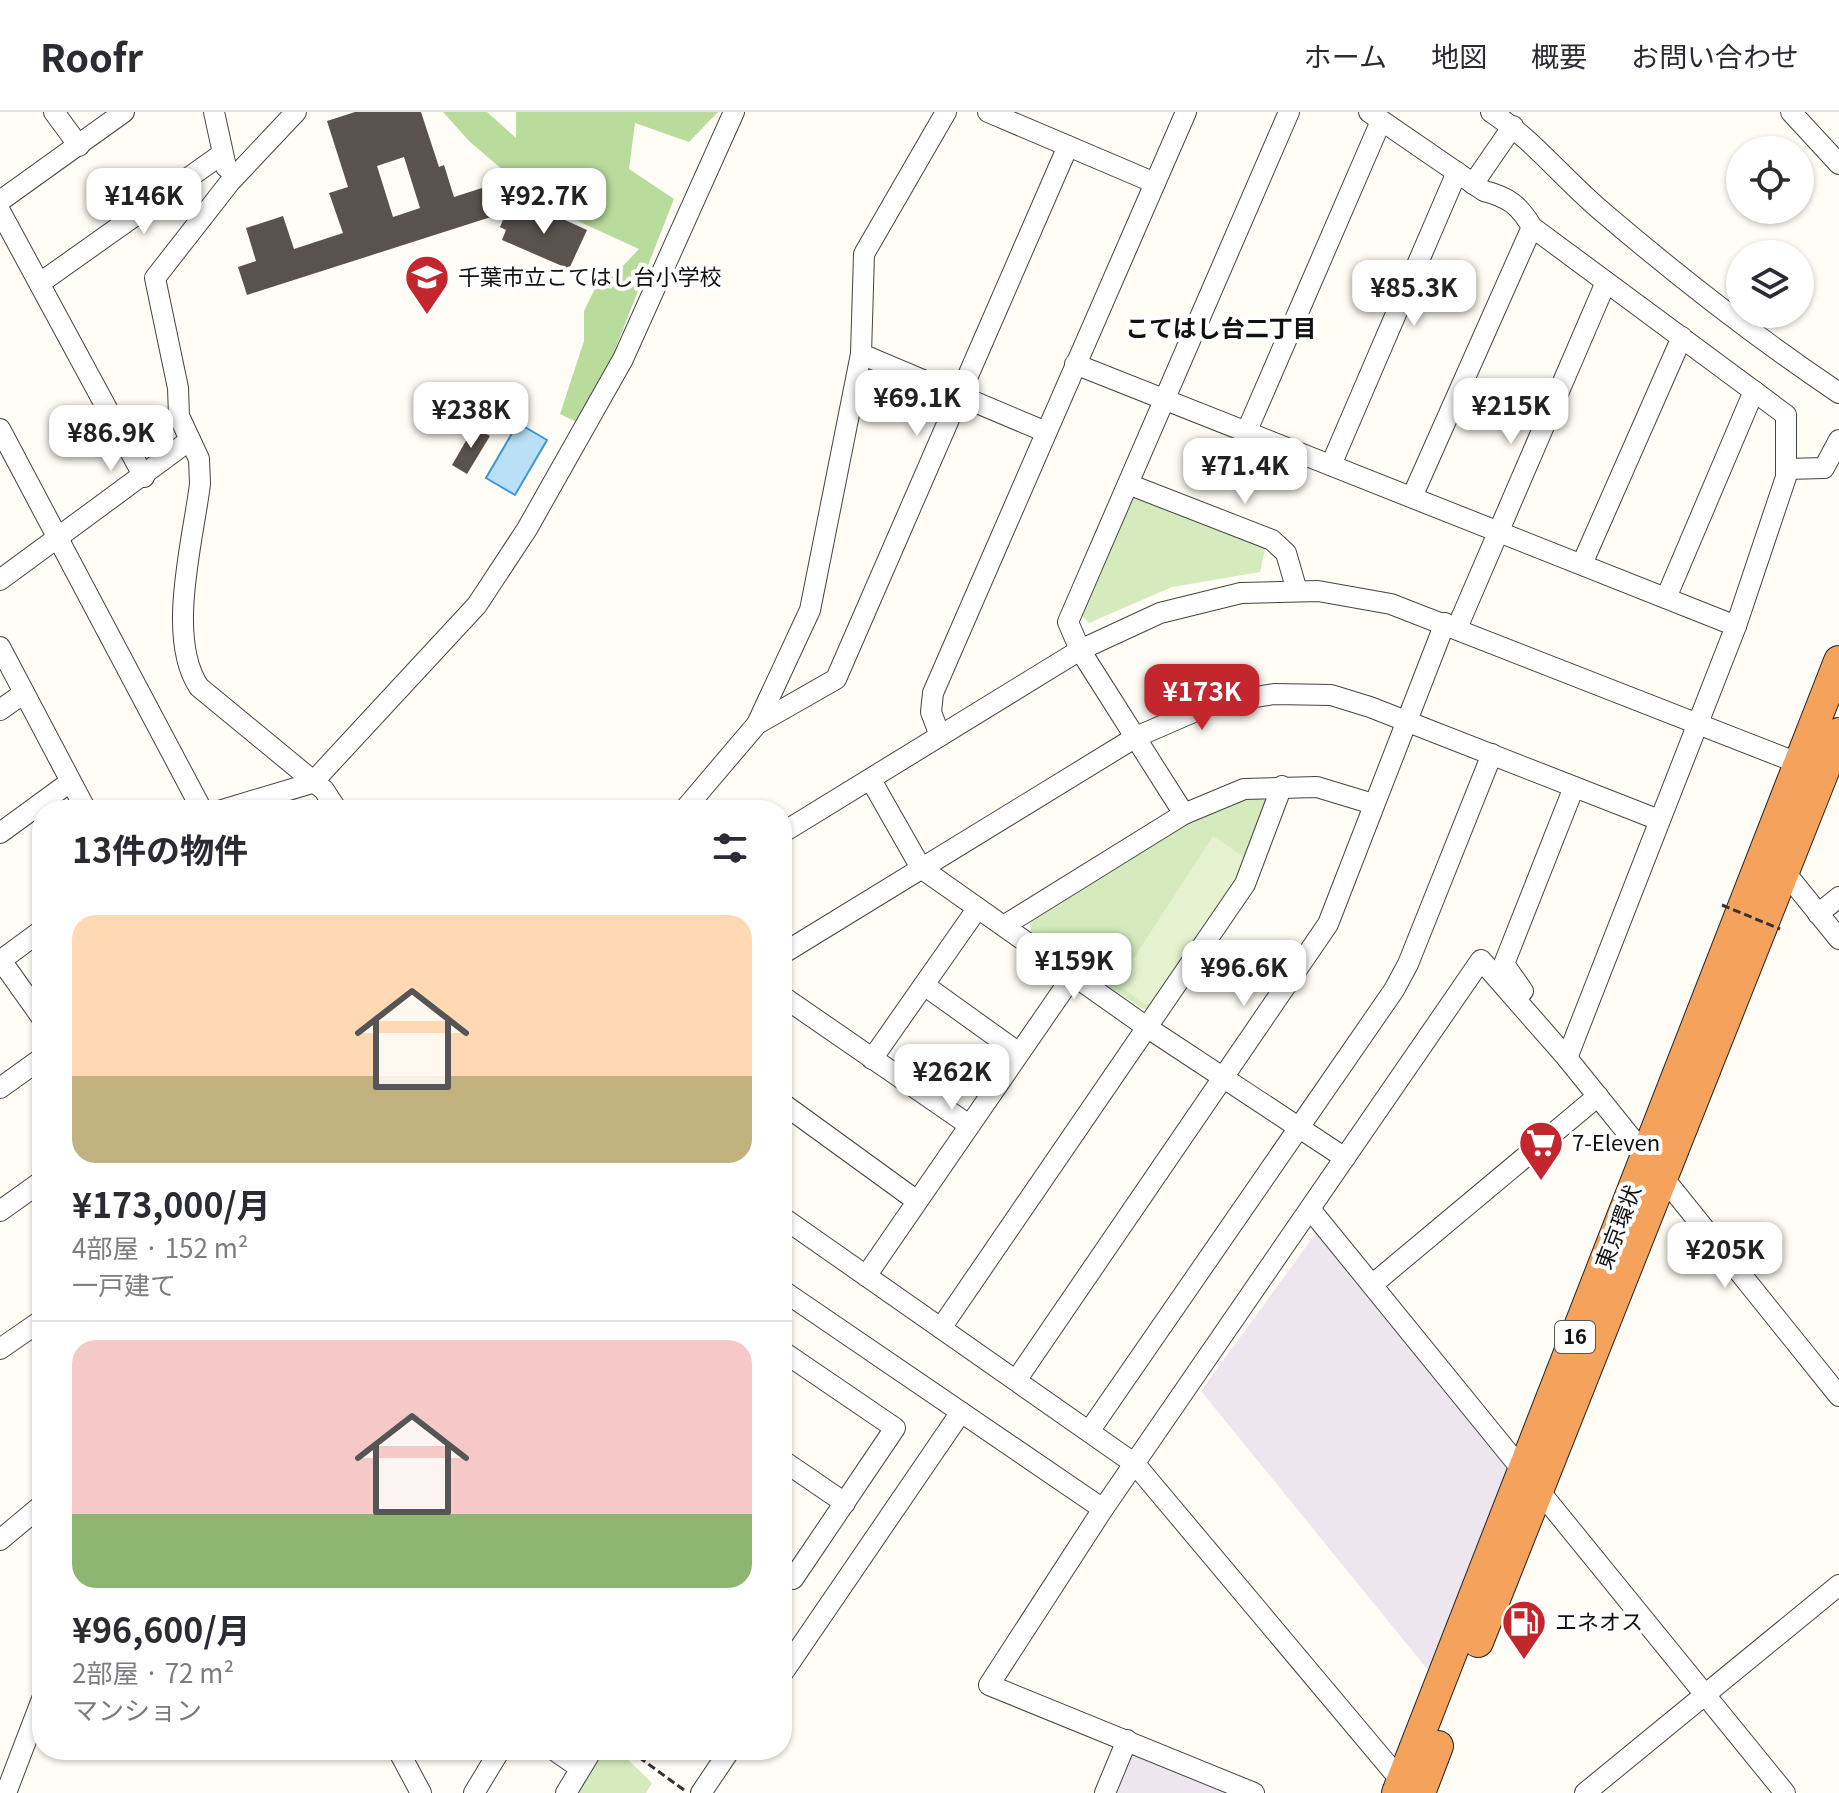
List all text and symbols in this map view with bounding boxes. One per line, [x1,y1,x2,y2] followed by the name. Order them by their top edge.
[40,28,143,83] text: Roofr
[1304,35,1387,75] text: ホーム
[1431,35,1487,75] text: 地図
[1531,35,1587,75] text: 概要
[1631,35,1799,75] text: お問い合わせ
[1726,136,1814,328] map controls
[1726,136,1814,224] button: locate
[88,168,200,236] pin: ¥146K
[479,168,609,236] pin: ¥92.7K
[104,175,184,212] text: ¥146K
[500,175,588,212] text: ¥92.7K
[1726,240,1814,328] button: layers
[403,253,451,316] school or university icon: 千葉市立こてはし台小学校
[458,259,722,291] place label: 千葉市立こてはし台小学校
[1349,260,1479,328] pin: ¥85.3K
[1370,267,1458,304] text: ¥85.3K
[1125,309,1317,344] district label: こてはし台二丁目
[852,370,982,438] pin: ¥69.1K
[873,377,961,414] text: ¥69.1K
[1455,378,1567,446] pin: ¥215K
[415,382,527,450] pin: ¥238K
[1471,385,1551,422] text: ¥215K
[431,389,511,426] text: ¥238K
[46,405,176,473] pin: ¥86.9K
[67,412,155,449] text: ¥86.9K
[1180,438,1310,506] pin: ¥71.4K
[1201,445,1289,482] text: ¥71.4K
[1146,664,1258,732] pin: ¥173K
[1162,671,1242,708] text: ¥173K
[72,824,248,873] text: 13件の物件
[708,826,752,870] icon: filters
[1018,933,1130,1001] pin: ¥159K
[1034,940,1114,977] text: ¥159K
[1179,940,1309,1008] pin: ¥96.6K
[1200,947,1288,984] text: ¥96.6K
[340,967,484,1111] icon: home
[896,1044,1008,1112] pin: ¥262K
[912,1051,992,1088] text: ¥262K
[1517,1119,1565,1182] supermarket icon: 7-Eleven
[1572,1125,1660,1157] place label: 7-Eleven
[72,1179,271,1228] text: ¥173,000/月
[1585,1179,1647,1273] street label: 東京環状
[1669,1222,1781,1290] pin: ¥205K
[72,1228,249,1265] text: 4部屋 · 152 m²
[1685,1229,1765,1266] text: ¥205K
[72,1265,176,1302] text: 一戸建て
[1555,1321,1595,1353] road number: 16
[340,1392,484,1536] icon: home
[1500,1598,1548,1661] fuel station icon: エネオス
[72,1604,251,1653] text: ¥96,600/月
[1555,1604,1643,1636] place label: エネオス
[72,1653,234,1690] text: 2部屋 · 72 m²
[72,1690,202,1727] text: マンション

